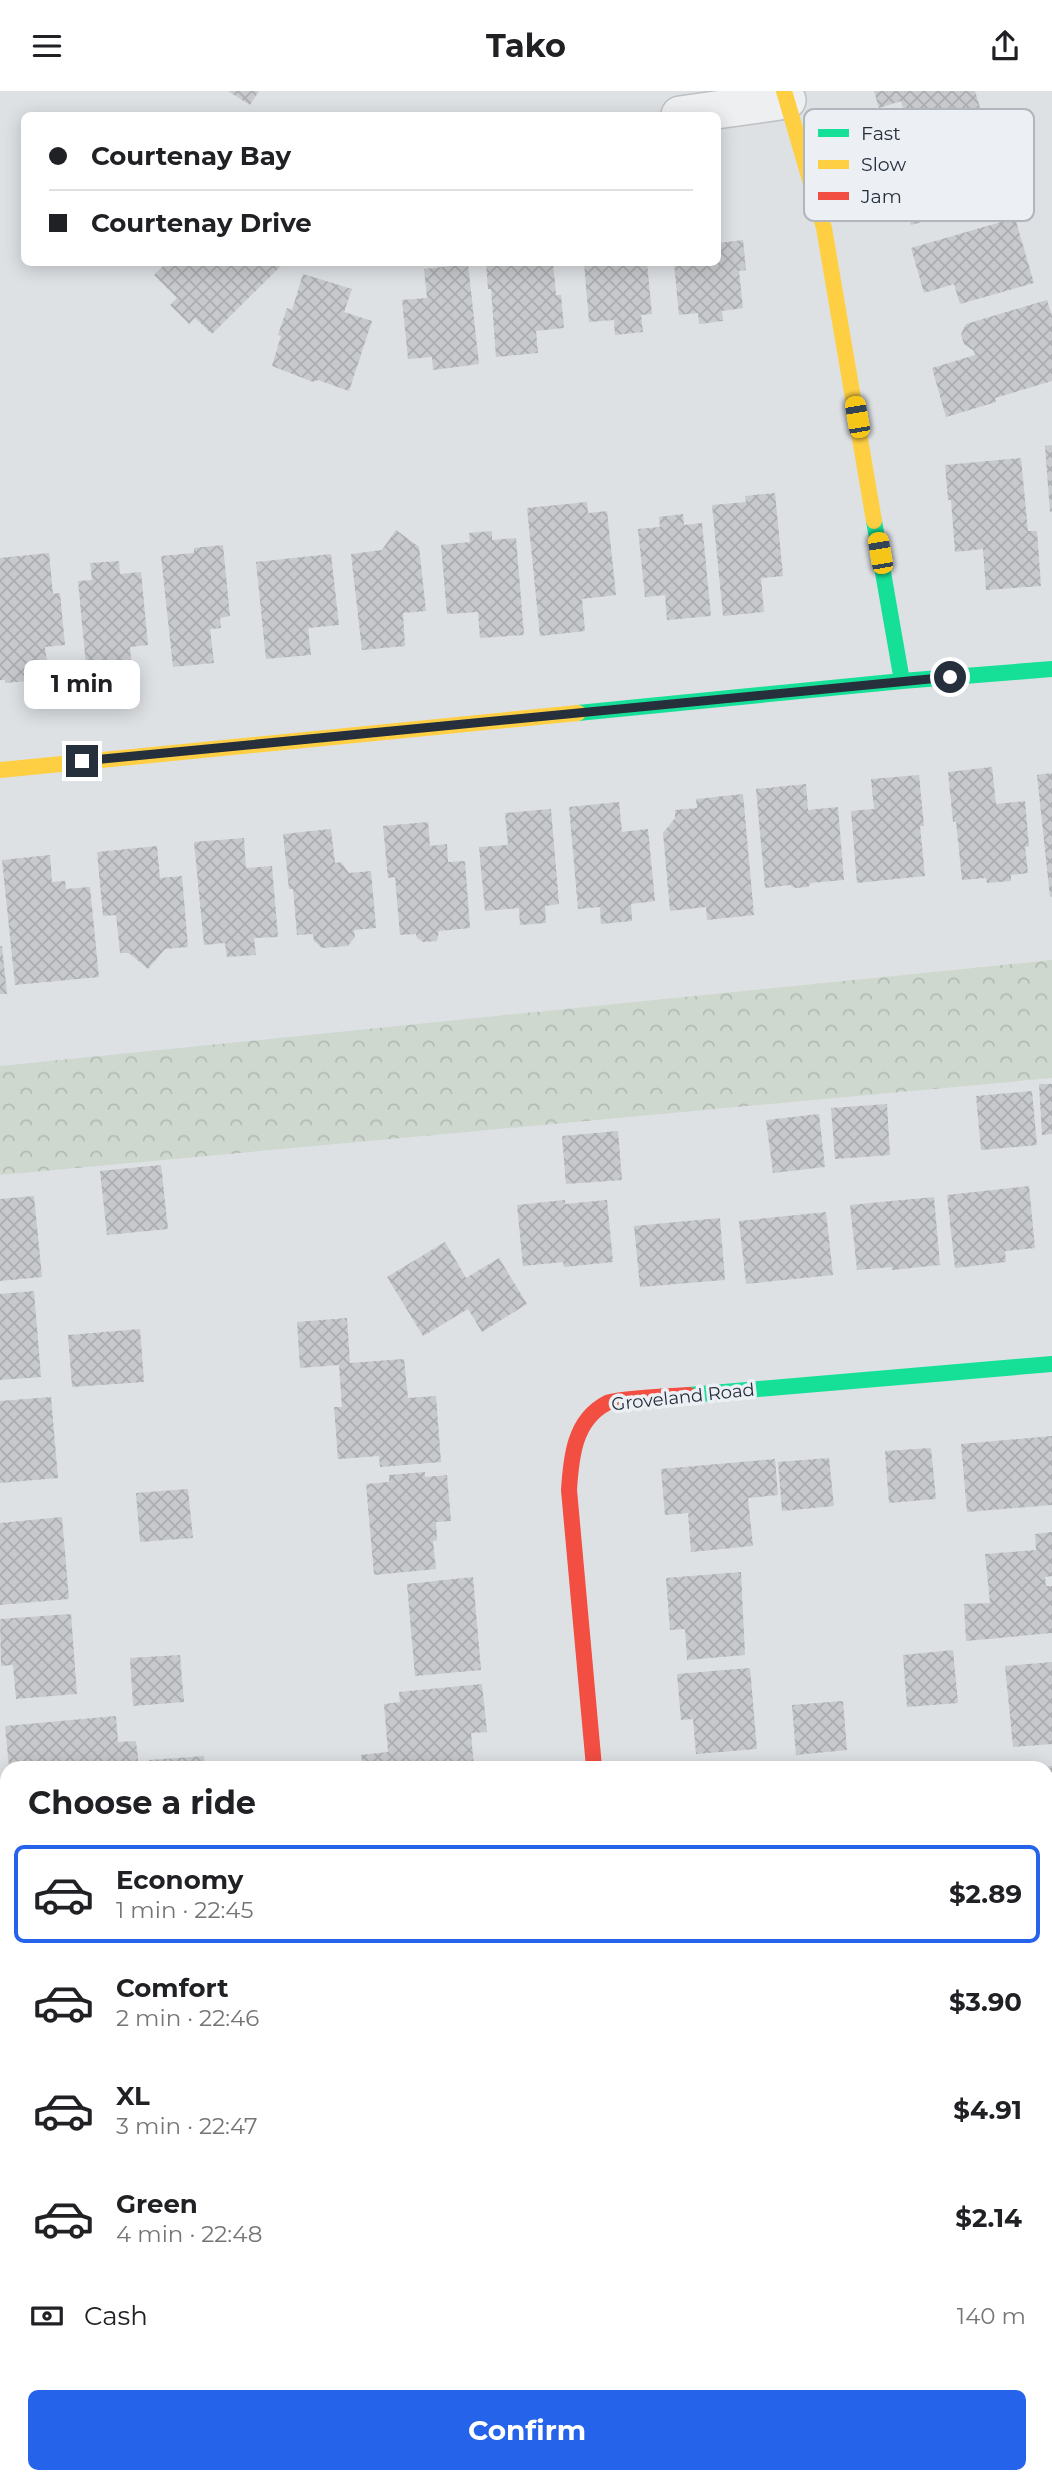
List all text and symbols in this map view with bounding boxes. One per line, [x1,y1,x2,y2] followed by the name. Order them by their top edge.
[486,26,566,65] text: Tako
[28,27,66,65] icon: menu
[986,27,1024,65] icon: share
[804,109,1034,221] legend
[861,122,901,145] text: Fast
[91,140,291,172] text: Courtenay Bay
[861,153,906,176] text: Slow
[860,185,902,208] text: Jam
[91,207,312,239] text: Courtenay Drive
[844,394,871,440] car
[867,530,894,576] car
[24,659,140,709] callout: 1 min
[934,661,966,693] route start
[51,670,113,698] text: 1 min
[66,745,98,777] route end
[610,1379,756,1415] street label: Groveland Road
[28,1783,256,1822] text: Choose a ride
[32,1863,95,1926] icon: car
[116,1864,243,1896] text: Economy
[949,1878,1022,1910] text: $2.89
[116,1896,254,1924] text: 1 min · 22:45
[32,1971,95,2034] icon: car
[116,1972,228,2004] text: Comfort
[949,1986,1022,2018] text: $3.90
[116,2004,259,2032] text: 2 min · 22:46
[32,2079,95,2142] icon: car
[116,2080,150,2112] text: XL
[953,2094,1022,2126] text: $4.91
[116,2112,258,2140] text: 3 min · 22:47
[32,2187,95,2250] icon: car
[116,2188,198,2220] text: Green
[955,2202,1022,2234] text: $2.14
[116,2220,262,2248] text: 4 min · 22:48
[28,2297,66,2335] icon: cash
[84,2300,148,2332] text: Cash
[957,2302,1026,2330] text: 140 m
[28,2390,1026,2470] button: Confirm

